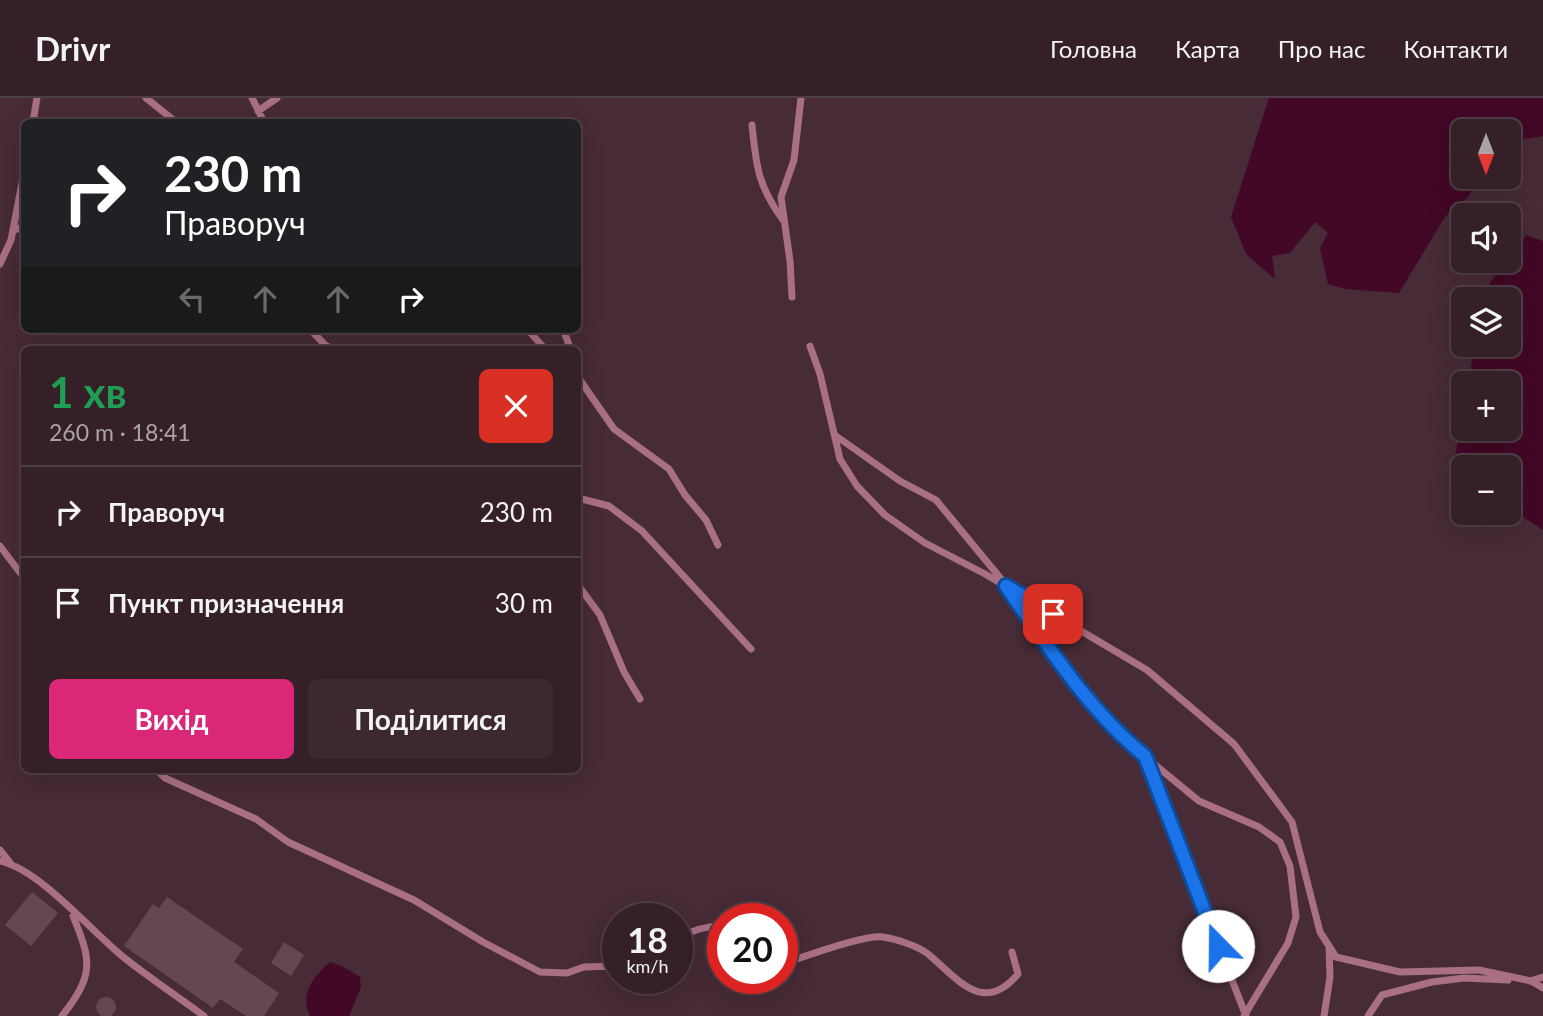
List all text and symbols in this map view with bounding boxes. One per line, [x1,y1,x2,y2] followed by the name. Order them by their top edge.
[35,28,110,68] text: Drivr
[1050,34,1137,63] text: Головна
[1175,34,1240,63] text: Карта
[1278,34,1365,63] text: Про нас
[1403,34,1508,63] text: Контакти
[1451,119,1521,189] north arrow
[1451,119,1521,525] map controls
[164,144,302,202] text: 230 m
[49,147,140,238] icon: right
[164,203,306,242] text: Праворуч
[1451,203,1521,273] button: sound
[173,280,211,318] icon: left
[246,280,284,318] icon: ahead
[319,280,357,318] icon: ahead
[392,280,430,318] icon: right
[1451,287,1521,357] button: layers
[49,367,127,417] text: 1 хв
[479,369,553,443] button: close
[1451,371,1521,441] button: +
[49,418,191,446] text: 260 m · 18:41
[1451,455,1521,525] button: −
[49,493,87,531] icon: right
[108,496,225,528] text: Праворуч
[480,496,553,528] text: 230 m
[49,584,87,622] icon: arrive
[1023,584,1083,644] pin
[108,587,344,619] text: Пункт призначення
[495,587,553,619] text: 30 m
[1034,595,1072,633] icon: arrive
[49,679,294,759] button: Вихід
[308,679,553,759] button: Поділитися
[707,903,798,994] speed limit sign: 20
[1181,909,1255,983] position arrow
[627,918,668,960] text: 18
[626,955,669,977] text: km/h

